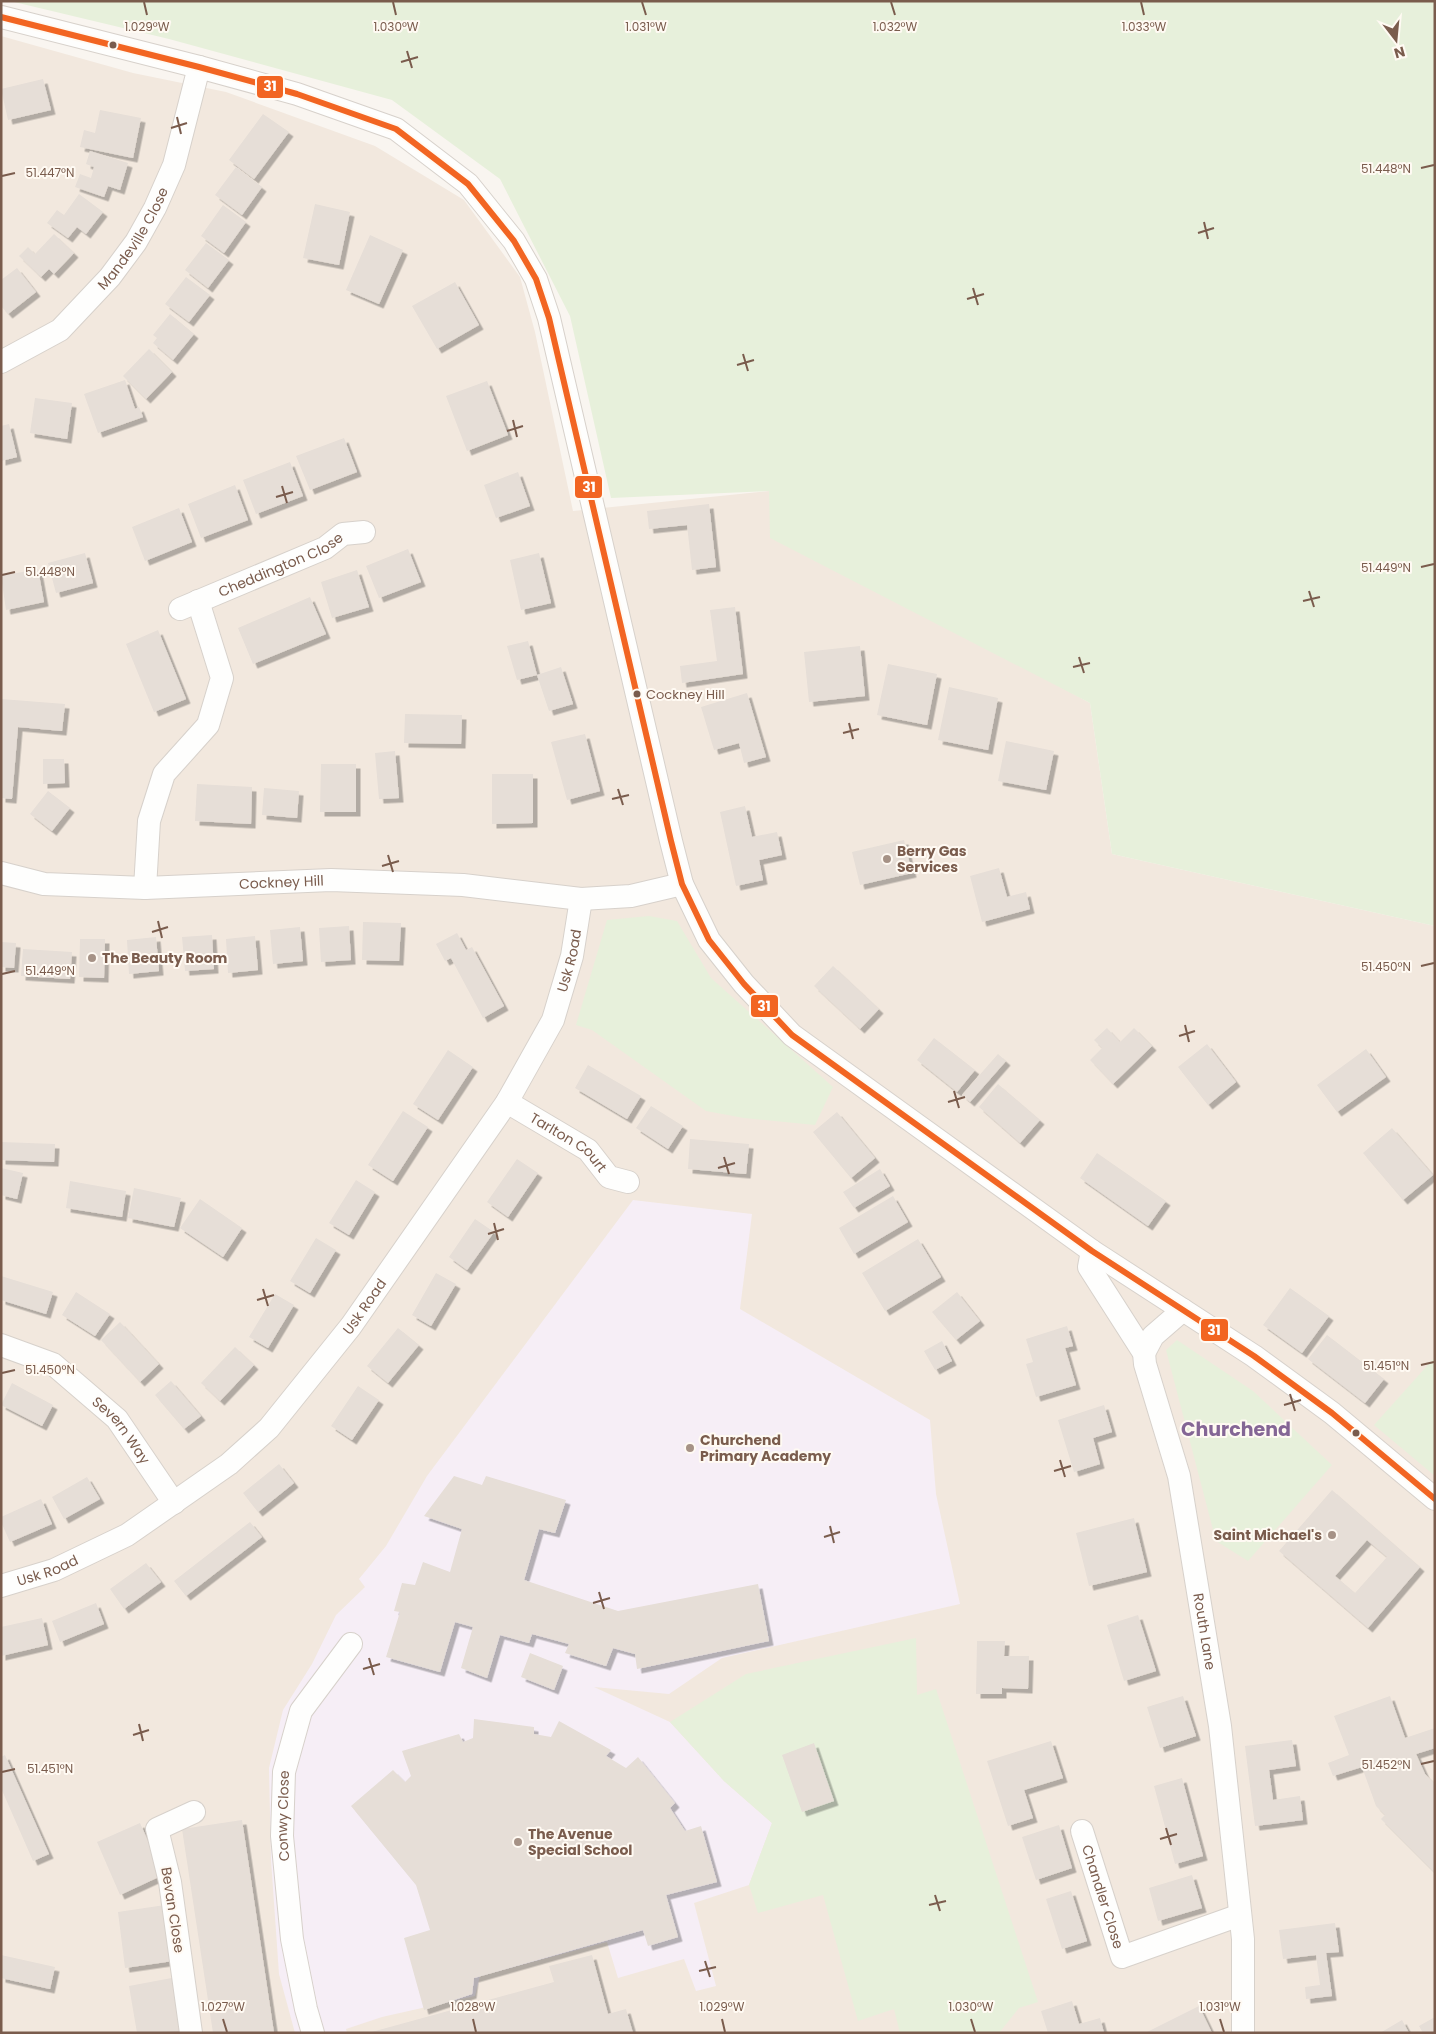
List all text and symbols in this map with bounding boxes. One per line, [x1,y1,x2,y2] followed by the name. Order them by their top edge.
[1371,15,1421,65] north arrow
[125,18,170,35] text: 1.029°W
[373,18,419,35] text: 1.030°W
[625,18,667,35] text: 1.031°W
[873,18,918,35] text: 1.032°W
[1122,18,1167,35] text: 1.033°W
[108,40,118,50] unlabelled marker
[1392,41,1407,64] text: N
[256,75,284,99] line badge: 31
[263,76,277,96] text: 31
[1361,160,1411,177] text: 51.448°N
[26,164,74,181] text: 51.447°N
[93,184,173,294] street label: Mandeville Close
[574,475,603,499] line badge: 31
[582,477,596,497] text: 31
[215,527,347,602] street label: Cheddington Close
[1361,559,1411,576] text: 51.449°N
[25,563,75,580] text: 51.448°N
[646,685,725,704] place label: Cockney Hill
[632,689,642,699] marker: Cockney Hill
[897,841,967,877] place label: Berry Gas Services
[881,853,893,865] marker: Berry Gas Services
[239,870,324,894] street label: Cockney Hill
[552,928,586,994] street label: Usk Road
[102,948,228,968] place label: The Beauty Room
[86,952,98,964] marker: The Beauty Room
[1361,958,1411,975] text: 51.450°N
[25,962,75,979] text: 51.449°N
[750,994,779,1018] line badge: 31
[757,996,771,1016] text: 31
[526,1108,612,1176] street label: Tarlton Court
[338,1275,391,1339] street label: Usk Road
[1200,1318,1229,1342] line badge: 31
[1207,1320,1221,1340] text: 31
[1363,1357,1409,1374] text: 51.451°N
[25,1361,75,1378] text: 51.450°N
[88,1392,155,1468] street label: Severn Way
[1181,1416,1291,1443] district label: Churchend
[1351,1428,1361,1438] unlabelled marker
[700,1430,831,1466] place label: Churchend Primary Academy
[684,1442,696,1454] marker: Churchend Primary Academy
[1214,1525,1322,1545] place label: Saint Michael's
[1326,1529,1338,1541] marker: Saint Michael's
[14,1550,82,1591] street label: Usk Road
[1188,1592,1221,1672] street label: Routh Lane
[1361,1756,1411,1773] text: 51.452°N
[27,1760,73,1777] text: 51.451°N
[272,1770,294,1862] street label: Conwy Close
[528,1824,632,1860] place label: The Avenue Special School
[512,1836,524,1848] marker: The Avenue Special School
[1077,1842,1129,1952] street label: Chandler Close
[156,1866,190,1955] street label: Bevan Close
[201,1998,245,2015] text: 1.027°W
[450,1998,496,2015] text: 1.028°W
[700,1998,745,2015] text: 1.029°W
[948,1998,994,2015] text: 1.030°W
[1199,1998,1241,2015] text: 1.031°W

